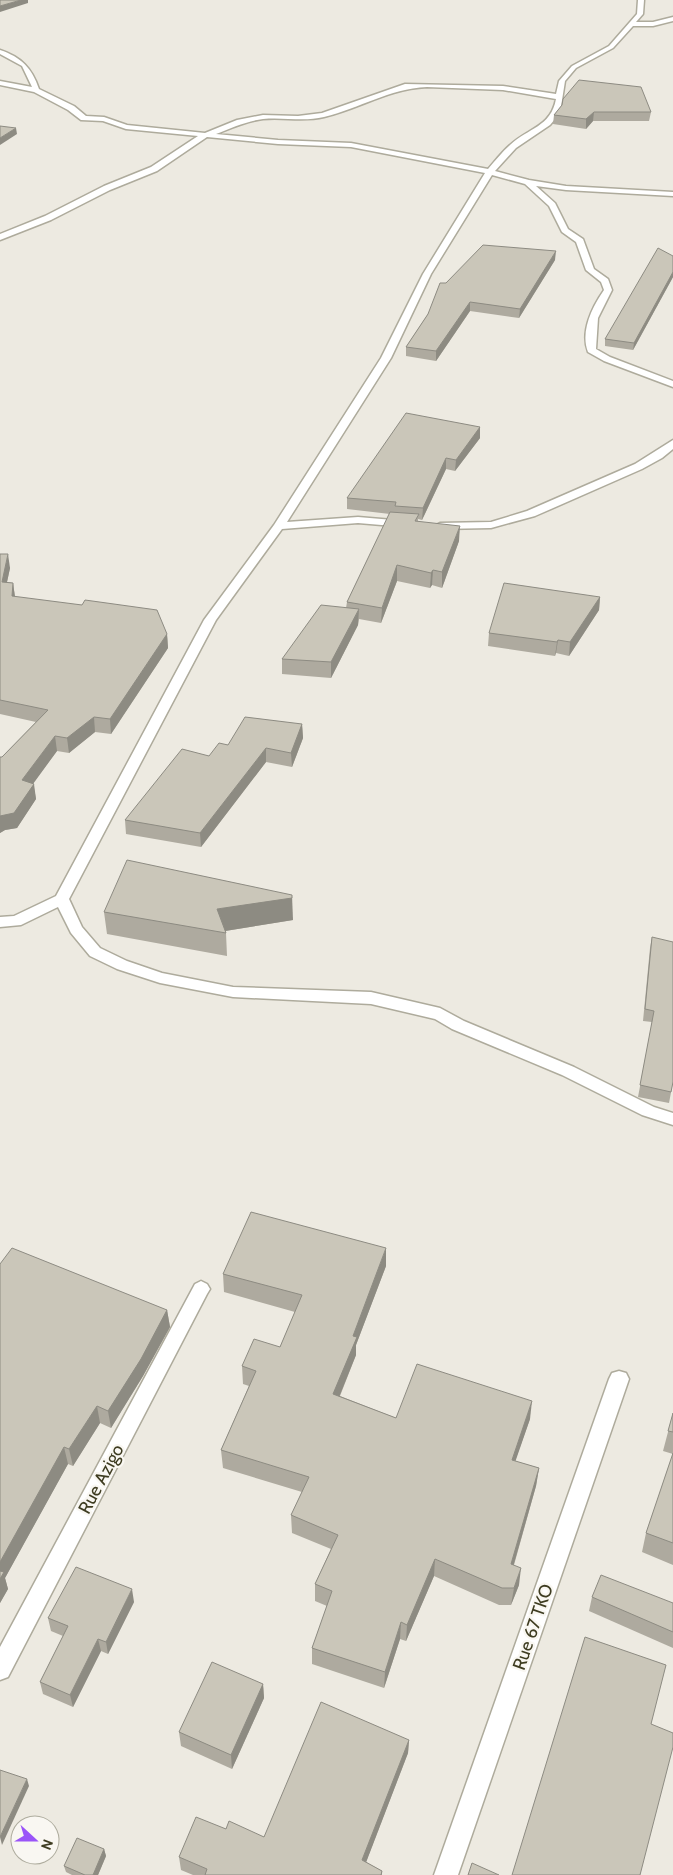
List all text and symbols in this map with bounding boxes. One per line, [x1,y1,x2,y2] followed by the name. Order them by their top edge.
[74,1440,128,1518] street label: Rue Azigo
[508,1581,558,1673] street label: Rue 67 TKO
[10,1815,60,1865] north arrow
[37,1837,57,1853] text: N

